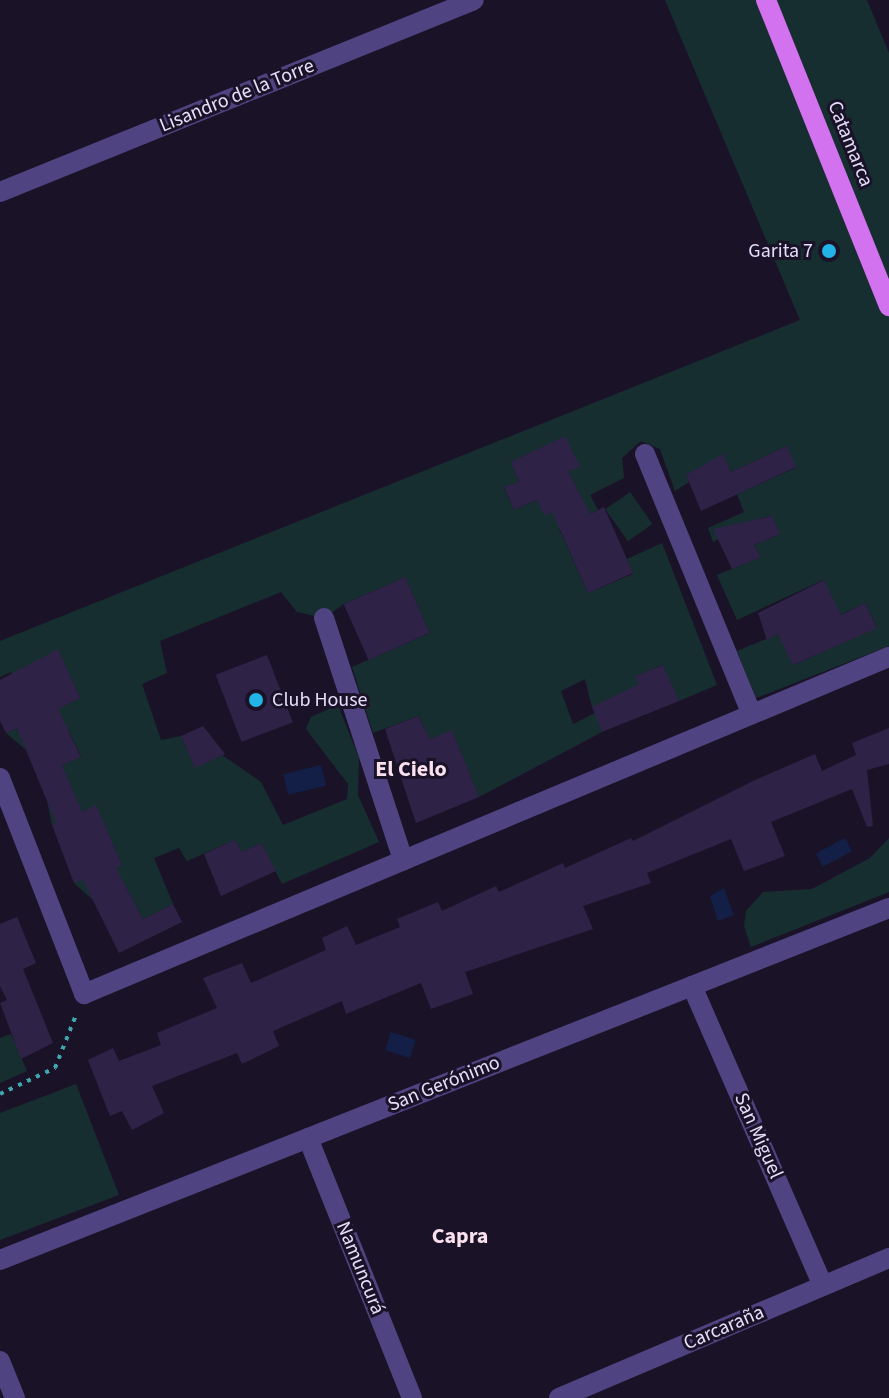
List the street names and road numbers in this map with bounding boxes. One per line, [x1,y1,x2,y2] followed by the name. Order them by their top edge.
[156,54,318,138] street label: Lisandro de la Torre
[822,98,878,190] street label: Catamarca
[384,1051,504,1117] street label: San Gerónimo
[729,1089,787,1183] street label: San Miguel
[331,1218,389,1318] street label: Namuncurá
[680,1300,768,1356] street label: Carcaraña

